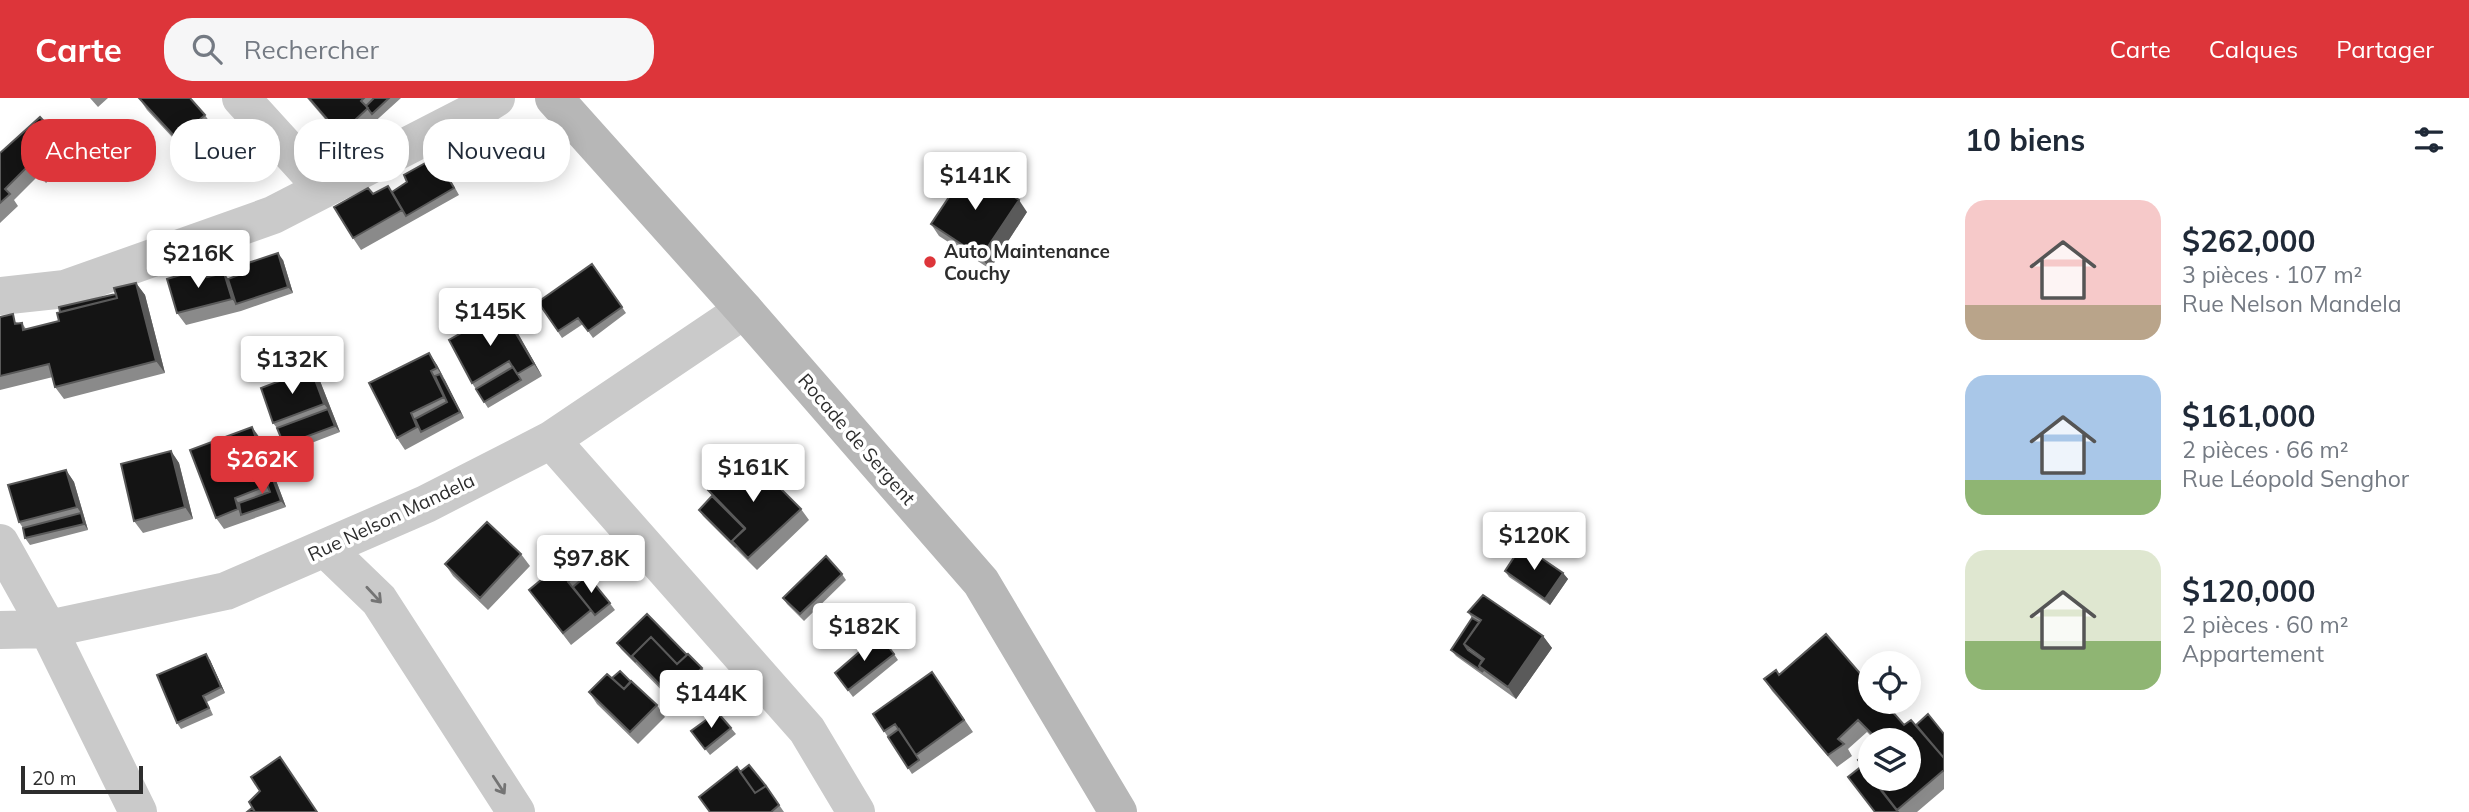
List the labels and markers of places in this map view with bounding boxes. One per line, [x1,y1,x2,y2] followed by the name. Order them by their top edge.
[926,152,1024,212] pin: $141K
[149,230,247,290] pin: $216K
[944,239,1110,285] place label: Auto Maintenance Couchy
[922,254,938,270] marker: Auto Maintenance Couchy
[441,288,539,348] pin: $145K
[243,336,341,396] pin: $132K
[213,436,311,496] pin: $262K
[704,444,802,504] pin: $161K
[1485,512,1583,572] pin: $120K
[534,536,648,595] pin: $97.8K
[815,603,913,663] pin: $182K
[662,670,760,730] pin: $144K

